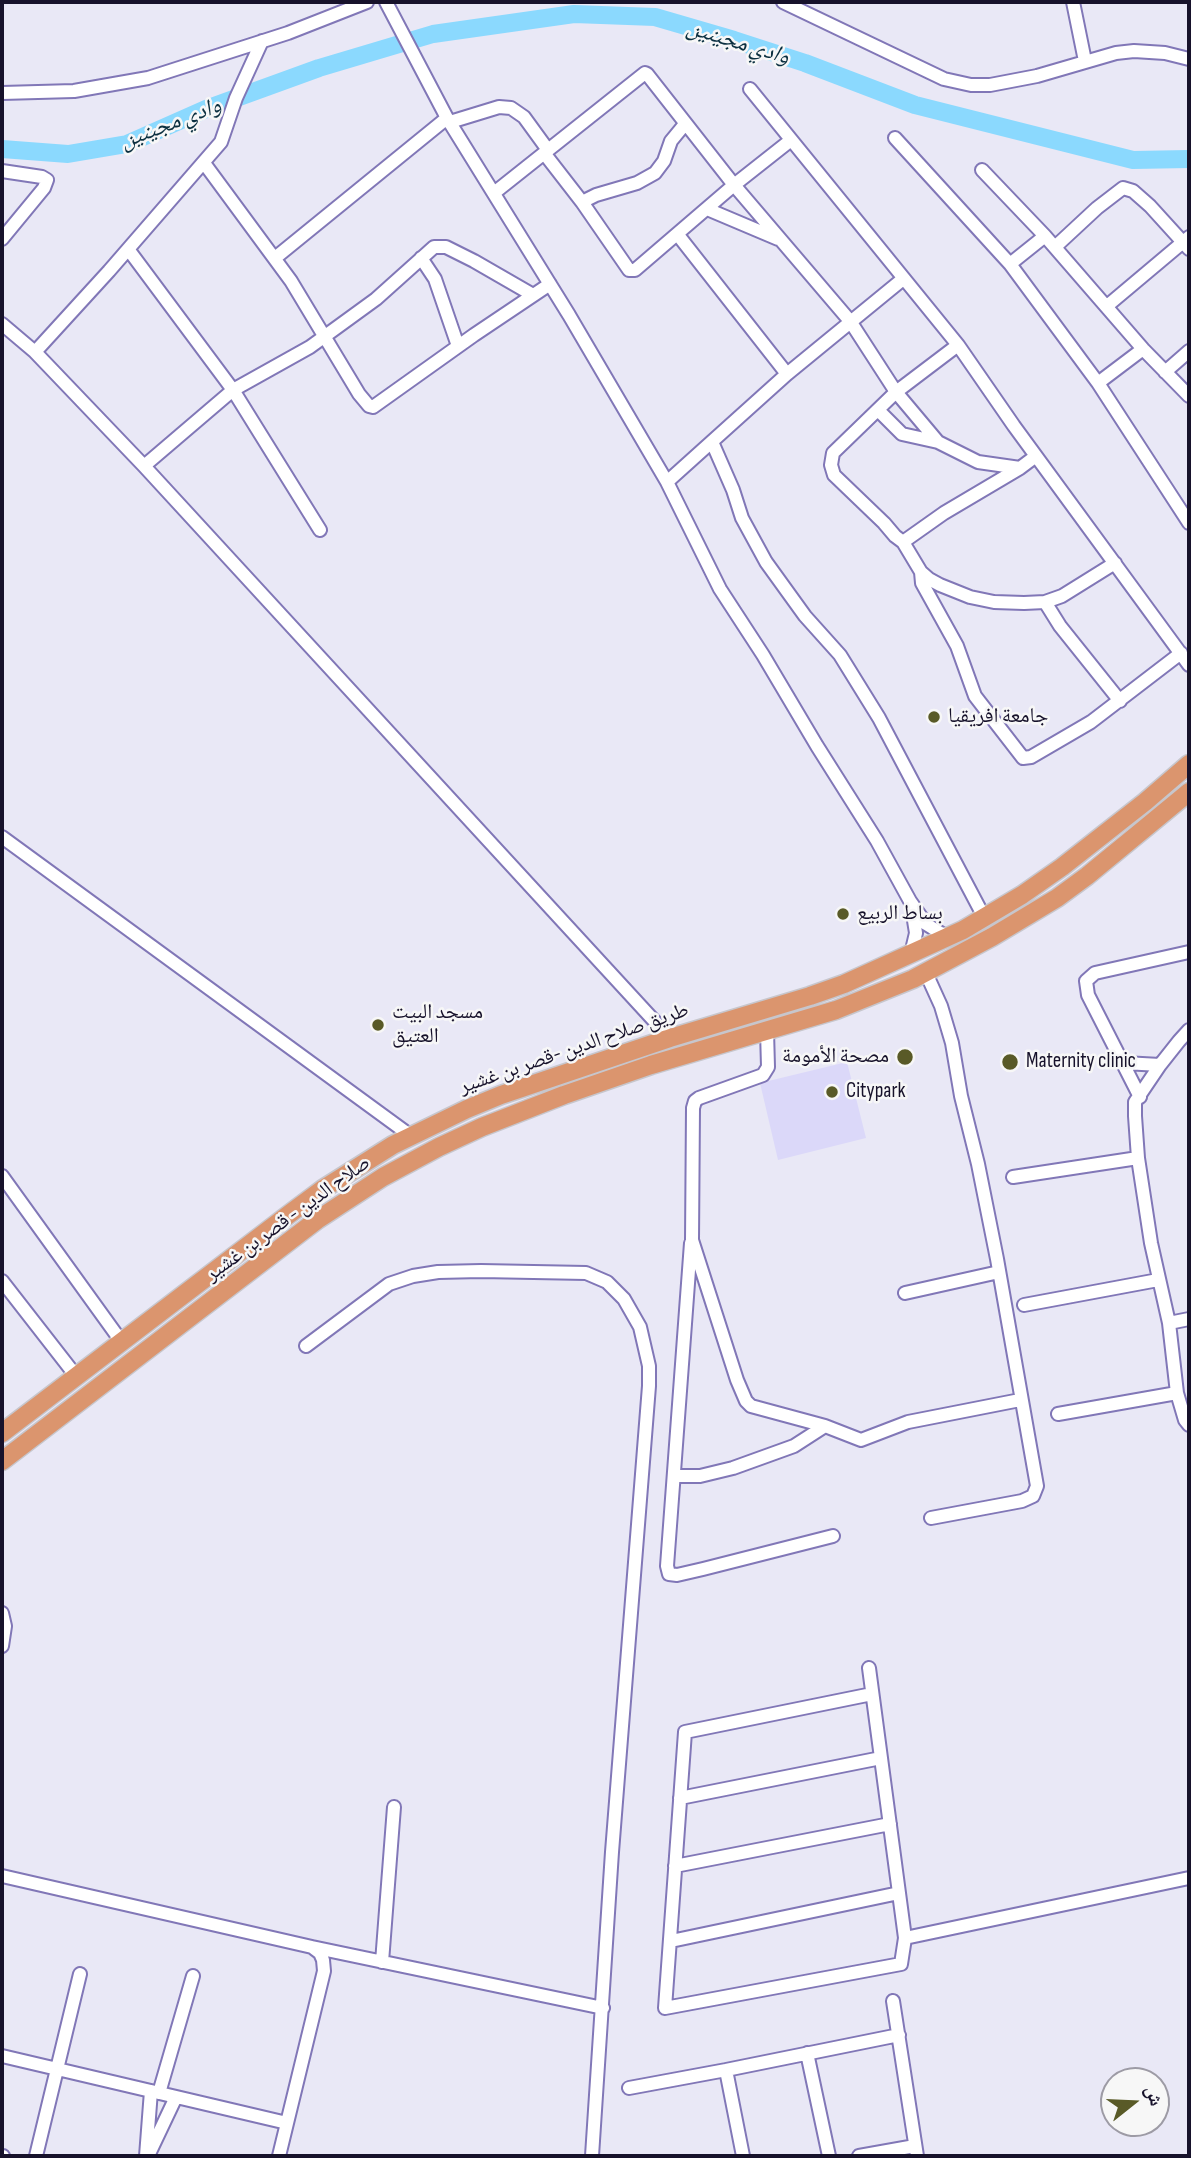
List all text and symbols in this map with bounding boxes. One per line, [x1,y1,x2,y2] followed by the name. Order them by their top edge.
[683,14,793,72] water label: وادي مجينين
[117,92,225,156] water label: وادي مجينين
[948,704,1048,730] place label: جامعة افريقيا
[926,709,942,725] marker: جامعة افريقيا
[857,901,943,927] place label: بساط الربيع
[835,906,851,922] marker: بساط الربيع
[456,998,692,1100] street label: طريق صلاح الدين -قصر بن غشير
[392,1000,483,1050] place label: مسجد البيت العتيق
[370,1017,386,1033] marker: مسجد البيت العتيق
[782,1044,889,1070] place label: مصحة الأمومة
[895,1047,915,1067] marker: مصحة الأمومة
[1026,1049,1136,1075] place label: Maternity clinic
[1000,1052,1020,1072] marker: Maternity clinic
[846,1079,905,1105] place label: Citypark
[824,1084,840,1100] marker: Citypark
[200,1151,376,1287] street label: صلاح الدين - قصر بن غشير
[1100,2067,1170,2137] north arrow
[1139,2083,1168,2109] text: ش

